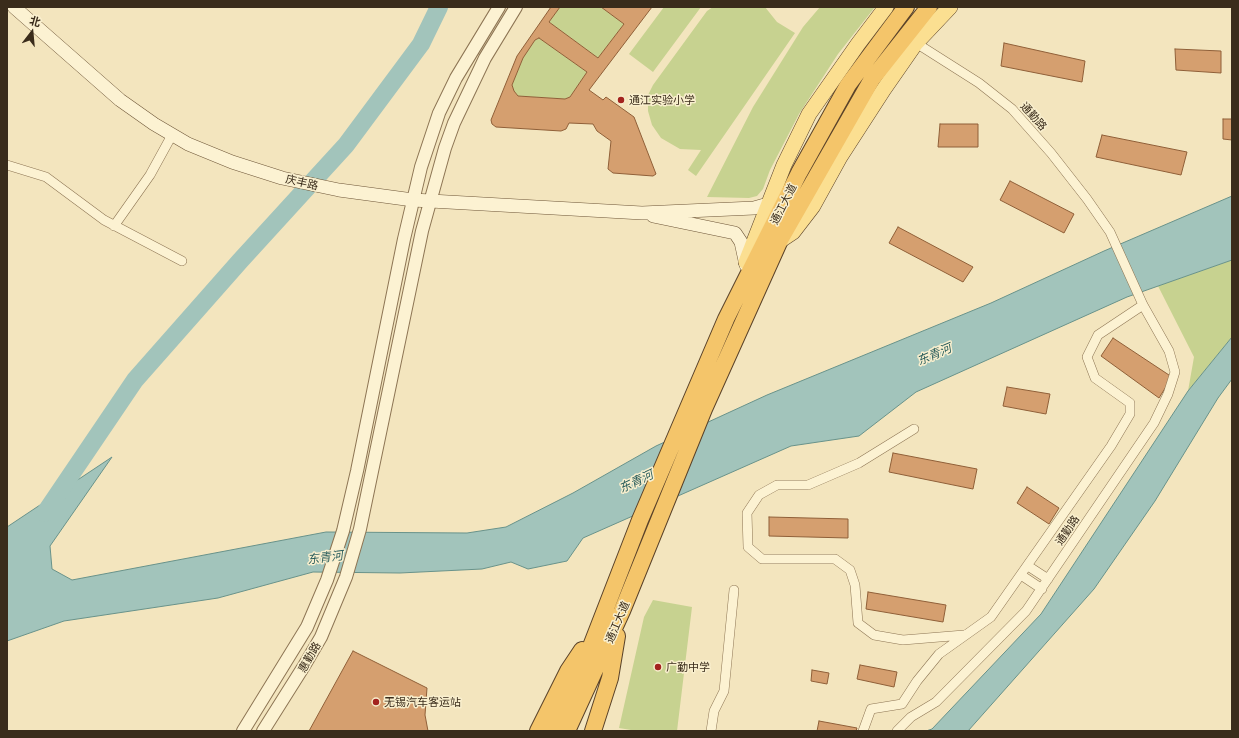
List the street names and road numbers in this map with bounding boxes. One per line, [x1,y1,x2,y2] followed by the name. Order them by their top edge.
[1018,99,1050,133] street label: 通勤路
[284,172,320,192] street label: 庆丰路
[767,181,799,227] street label: 通江大道
[1052,513,1082,547] street label: 通勤路
[602,599,632,645] street label: 通江大道
[295,639,323,675] street label: 惠勤路

